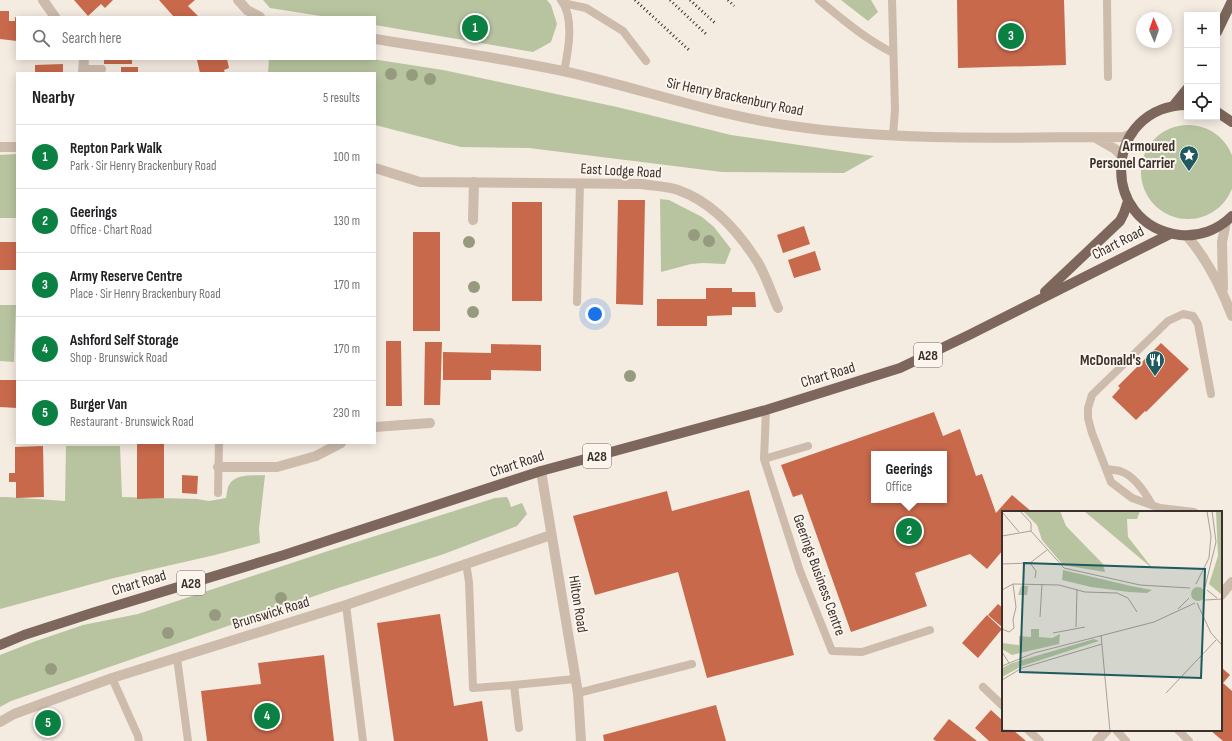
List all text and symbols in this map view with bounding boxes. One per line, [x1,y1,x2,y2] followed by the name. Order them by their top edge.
[1136,12,1172,48] north arrow
[1184,12,1220,120] map controls
[1184,12,1220,48] button: +
[462,13,488,43] pin: 1
[16,16,376,60] search box
[998,21,1024,51] pin: 3
[30,27,52,49] icon: search
[62,29,122,48] text: Search here
[1184,48,1220,84] button: −
[665,73,805,121] street label: Sir Henry Brackenbury Road
[1184,84,1220,120] button: locate
[32,88,75,108] text: Nearby
[323,90,360,106] text: 5 results
[1090,137,1175,173] place label: Armoured Personel Carrier
[70,139,162,158] text: Repton Park Walk
[1178,144,1200,172] place icon: Armoured Personel Carrier
[42,149,48,165] text: 1
[333,149,360,165] text: 100 m
[70,158,216,174] text: Park · Sir Henry Brackenbury Road
[580,159,662,183] street label: East Lodge Road
[70,203,117,222] text: Geerings
[42,213,48,229] text: 2
[334,213,360,229] text: 130 m
[70,222,152,238] text: Office · Chart Road
[1089,222,1147,264] street label: Chart Road
[70,267,182,286] text: Army Reserve Centre
[42,277,48,293] text: 3
[334,277,360,293] text: 170 m
[70,286,221,302] text: Place · Sir Henry Brackenbury Road
[585,304,605,324] your location
[70,331,179,350] text: Ashford Self Storage
[42,341,48,357] text: 4
[334,341,360,357] text: 170 m
[914,343,942,367] road number: A28
[1144,349,1166,377] restaurant icon: McDonald's
[70,350,167,366] text: Shop · Brunswick Road
[1080,351,1141,370] place label: McDonald's
[798,358,858,392] street label: Chart Road
[70,395,127,414] text: Burger Van
[42,405,48,421] text: 5
[333,405,360,421] text: 230 m
[70,414,194,430] text: Restaurant · Brunswick Road
[583,444,611,468] road number: A28
[487,446,547,482] street label: Chart Road
[871,451,947,503] popup
[885,460,933,479] text: Geerings
[885,479,912,495] text: Office
[1002,511,1222,731] inset map
[788,512,850,638] street label: Geerings Business Centre
[896,516,922,546] pin: 2
[109,566,169,600] street label: Chart Road
[177,571,205,595] road number: A28
[564,574,592,634] street label: Hilton Road
[230,592,312,634] street label: Brunswick Road
[254,701,280,731] pin: 4
[35,708,61,738] pin: 5

